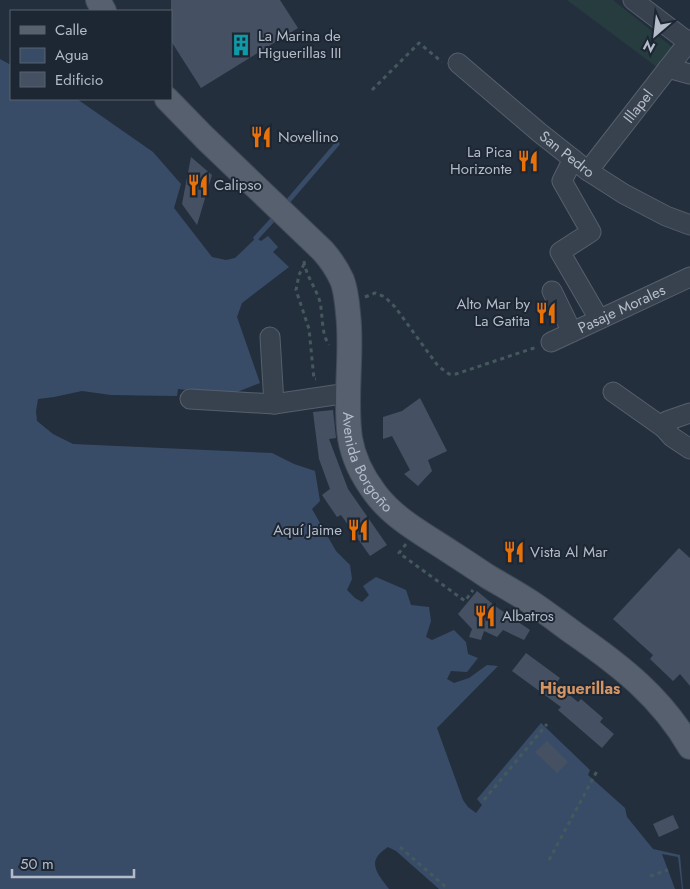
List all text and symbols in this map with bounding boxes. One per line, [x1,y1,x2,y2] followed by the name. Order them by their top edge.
[10,10,172,100] legend
[630,10,680,60] north arrow
[55,19,87,41] text: Calle
[258,25,342,64] place label: La Marina de Higuerillas III
[228,32,254,58] building icon: La Marina de Higuerillas III
[639,35,659,58] text: N
[55,44,89,66] text: Agua
[55,69,103,91] text: Edificio
[618,85,659,128] street label: Illapel
[248,124,274,150] restaurant icon: Novellino
[534,125,599,183] street label: San Pedro
[278,126,339,148] place label: Novellino
[450,141,512,180] place label: La Pica Horizonte
[515,148,541,174] restaurant icon: La Pica Horizonte
[185,172,211,198] restaurant icon: Calipso
[214,174,262,196] place label: Calipso
[574,279,669,339] street label: Pasaje Morales
[456,293,530,332] place label: Alto Mar by La Gatita
[533,300,559,326] restaurant icon: Alto Mar by La Gatita
[337,411,398,518] street label: Avenida Borgoño
[345,517,371,543] restaurant icon: Aquí Jaime
[273,519,342,541] place label: Aquí Jaime
[501,539,527,565] restaurant icon: Vista Al Mar
[530,541,608,563] place label: Vista Al Mar
[472,603,498,629] restaurant icon: Albatros
[502,605,554,627] place label: Albatros
[540,677,620,700] district label: Higuerillas
[12,846,135,878] scale bar
[20,853,54,875] text: 50 m

